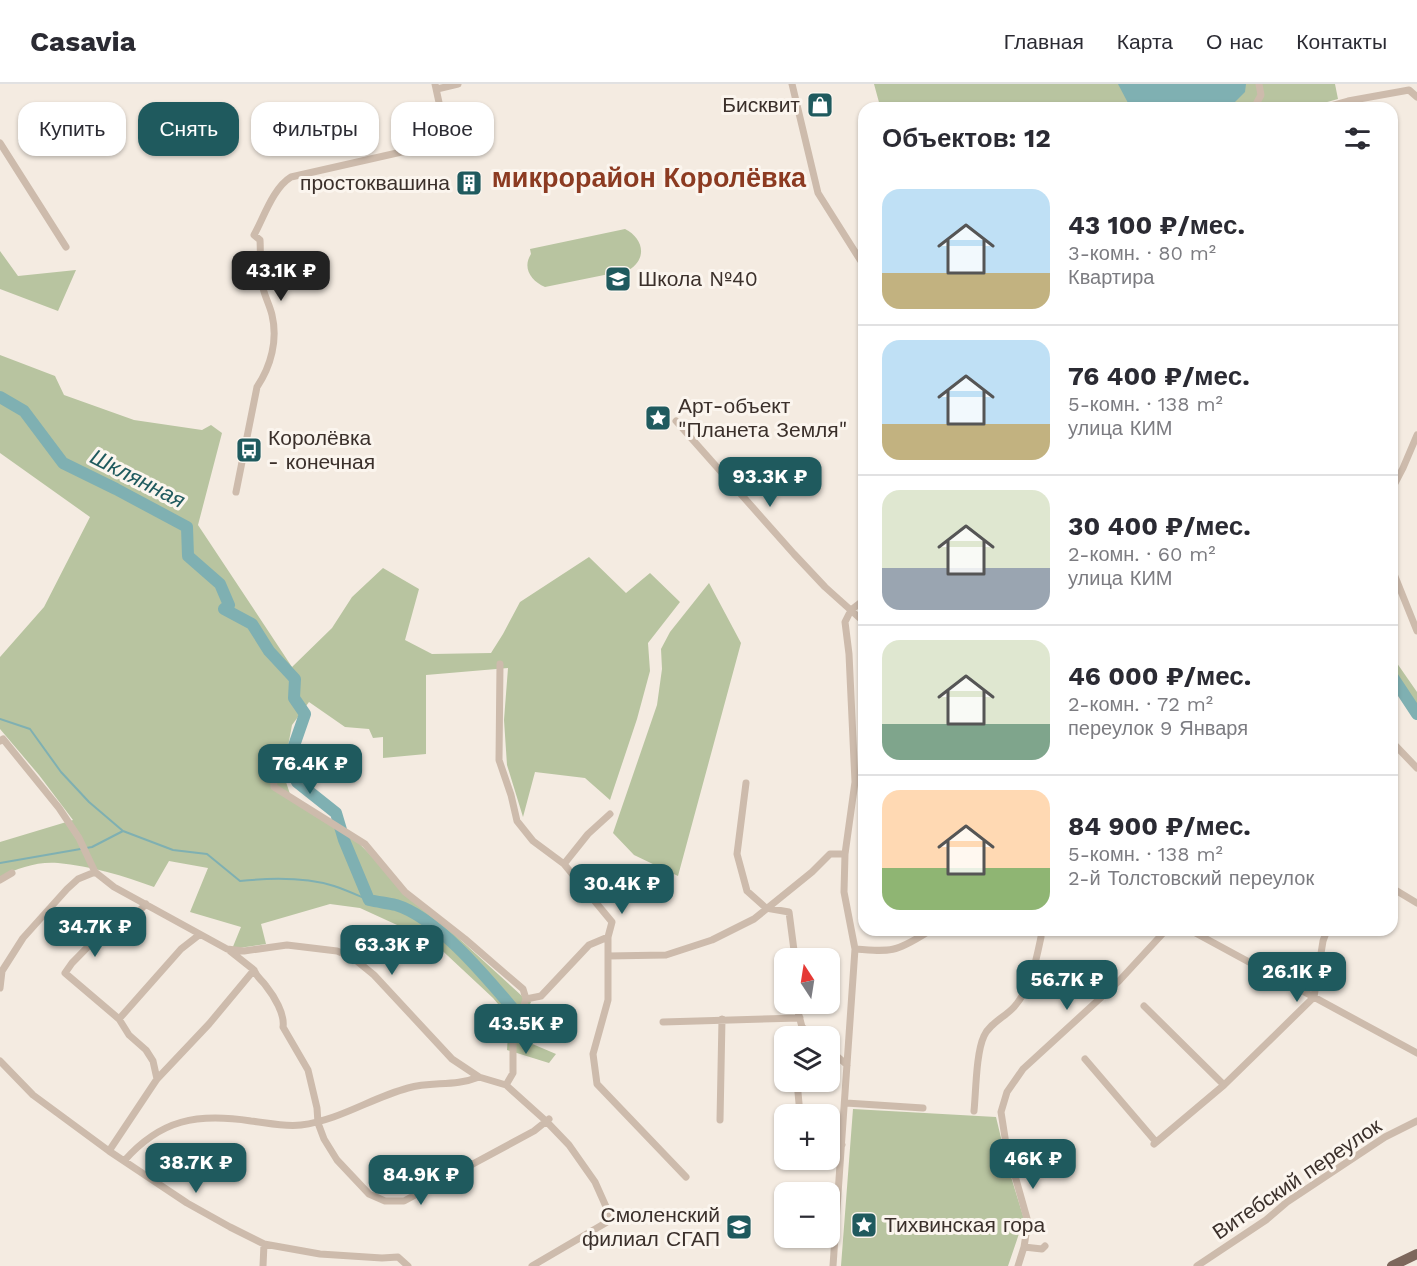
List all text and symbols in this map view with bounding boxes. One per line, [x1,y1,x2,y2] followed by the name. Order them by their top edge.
[30,25,136,58] text: Casavia
[1004,29,1084,54] text: Главная
[1117,29,1173,54] text: Карта
[1206,29,1263,54] text: О нас
[1296,29,1387,54] text: Контакты
[805,90,835,120] shop icon: Бисквит
[722,92,800,117] place label: Бисквит
[18,102,126,156] chip: Купить
[138,102,239,156] chip: Снять
[251,102,379,156] chip: Фильтры
[391,102,494,156] chip: Новое
[1341,122,1374,155] icon: filters
[882,123,1051,153] text: Объектов: 12
[492,162,807,194] district label: микрорайон Королёвка
[454,168,484,198] building icon: простоквашина
[300,170,450,195] place label: простоквашина
[1068,210,1245,240] text: 43 100 ₽/мес.
[930,213,1002,285] icon: home
[1068,241,1216,265] text: 3-комн. · 80 m²
[226,251,336,302] pin: 43.1K ₽
[246,258,316,282] text: 43.1K ₽
[603,264,633,294] school or university icon: Школа №40
[1068,265,1154,289] text: Квартира
[638,266,758,291] place label: Школа №40
[1068,361,1250,391] text: 76 400 ₽/мес.
[930,364,1002,436] icon: home
[1068,392,1223,416] text: 5-комн. · 138 m²
[678,393,847,442] place label: Арт-объект "Планета Земля"
[643,403,673,433] place icon: Арт-объект "Планета Земля"
[1068,416,1173,440] text: улица КИМ
[268,425,375,474] place label: Королёвка - конечная
[234,435,264,465] bus stop icon: Королёвка - конечная
[86,444,190,513] water label: Шклянная
[715,457,825,508] pin: 93.3K ₽
[733,464,807,488] text: 93.3K ₽
[1068,511,1251,541] text: 30 400 ₽/мес.
[930,514,1002,586] icon: home
[1068,542,1216,566] text: 2-комн. · 60 m²
[1068,566,1173,590] text: улица КИМ
[1068,661,1251,691] text: 46 000 ₽/мес.
[930,664,1002,736] icon: home
[1068,692,1213,716] text: 2-комн. · 72 m²
[1068,716,1248,740] text: переулок 9 Января
[255,744,365,795] pin: 76.4K ₽
[272,751,348,775] text: 76.4K ₽
[1068,811,1251,841] text: 84 900 ₽/мес.
[930,814,1002,886] icon: home
[1068,842,1223,866] text: 5-комн. · 138 m²
[567,864,677,915] pin: 30.4K ₽
[1068,866,1314,890] text: 2-й Толстовский переулок
[584,871,660,895] text: 30.4K ₽
[40,907,150,958] pin: 34.7K ₽
[58,914,132,938] text: 34.7K ₽
[337,925,447,976] pin: 63.3K ₽
[354,932,430,956] text: 63.3K ₽
[774,948,840,1014] north arrow
[774,948,840,1248] map controls
[1242,952,1352,1003] pin: 26.1K ₽
[1262,959,1332,983] text: 26.1K ₽
[1012,960,1122,1011] pin: 56.7K ₽
[1031,967,1103,991] text: 56.7K ₽
[471,1004,581,1055] pin: 43.5K ₽
[488,1011,564,1035] text: 43.5K ₽
[774,1026,840,1092] button: layers
[774,1104,840,1170] button: +
[1208,1112,1387,1244] street label: Витебский переулок
[991,1139,1075,1190] pin: 46K ₽
[141,1143,251,1194] pin: 38.7K ₽
[1004,1146,1062,1170] text: 46K ₽
[159,1150,233,1174] text: 38.7K ₽
[366,1155,476,1206] pin: 84.9K ₽
[383,1162,459,1186] text: 84.9K ₽
[774,1182,840,1248] button: −
[582,1202,720,1251] place label: Смоленский филиал СГАП
[849,1210,879,1240] place icon: Тихвинская гора
[724,1212,754,1242] school or university icon: Смоленский филиал СГАП
[884,1212,1046,1237] place label: Тихвинская гора

